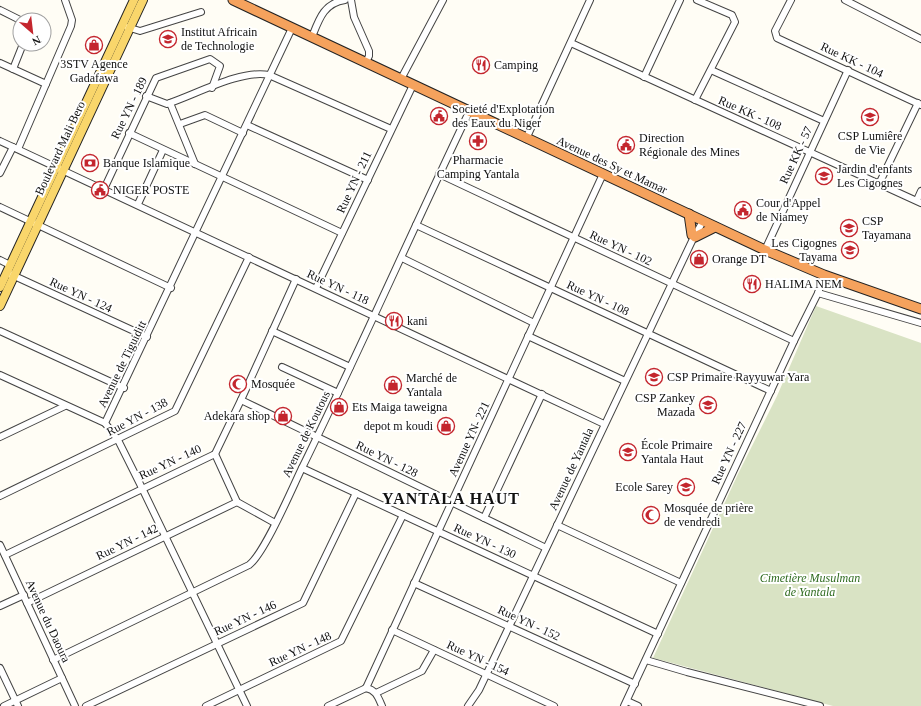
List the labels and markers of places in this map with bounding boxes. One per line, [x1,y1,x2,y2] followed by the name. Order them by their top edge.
[181,25,257,53] place label: Institut Africain de Technologie
[158,29,178,49] school or university icon: Institut Africain de Technologie
[84,35,104,55] shop icon: 3STV Agence Gadafawa
[471,55,491,75] restaurant icon: Camping
[60,57,128,85] place label: 3STV Agence Gadafawa
[494,58,538,72] place label: Camping
[452,102,554,130] place label: Societé d'Explotation des Eaux du Niger
[429,106,449,126] public building icon: Societé d'Explotation des Eaux du Niger
[860,107,880,127] school or university icon: CSP Lumiêre de Vie
[838,129,902,157] place label: CSP Lumiêre de Vie
[468,131,488,151] pharmacy icon: Pharmacie Camping Yantala
[639,131,740,159] place label: Direction Régionale des Mines
[616,135,636,155] public building icon: Direction Régionale des Mines
[80,153,100,173] bank icon: Banque Islamique
[437,153,520,181] place label: Pharmacie Camping Yantala
[103,156,190,170] place label: Banque Islamique
[837,162,912,190] place label: Jardin d'enfants Les Cigognes
[814,166,834,186] school or university icon: Jardin d'enfants Les Cigognes
[90,180,110,200] public building icon: NIGER POSTE
[113,183,189,197] place label: NIGER POSTE
[756,196,821,224] place label: Cour d'Appel de Niamey
[733,200,753,220] public building icon: Cour d'Appel de Niamey
[862,214,912,242] place label: CSP Tayamana
[839,218,859,238] school or university icon: CSP Tayamana
[771,236,838,264] place label: Les Cigognes Tayama
[840,240,860,260] school or university icon: Les Cigognes Tayama
[689,249,709,269] shop icon: Orange DT
[712,252,767,266] place label: Orange DT
[742,274,762,294] restaurant icon: HALIMA NEM
[765,277,842,291] place label: HALIMA NEM
[384,311,404,331] restaurant icon: kani
[407,314,428,328] place label: kani
[644,367,664,387] school or university icon: CSP Primaire Rayyuwar Yara
[667,370,810,384] place label: CSP Primaire Rayyuwar Yara
[406,371,457,399] place label: Marché de Yantala
[228,374,248,394] mosque icon: Mosquée
[383,375,403,395] shop icon: Marché de Yantala
[251,377,295,391] place label: Mosquée
[635,391,696,419] place label: CSP Zankey Mazada
[698,395,718,415] school or university icon: CSP Zankey Mazada
[329,397,349,417] shop icon: Ets Maiga taweigna
[352,400,448,414] place label: Ets Maiga taweigna
[273,406,293,426] shop icon: Adekara shop
[204,409,270,423] place label: Adekara shop
[436,416,456,436] shop icon: depot m koudi
[364,419,434,433] place label: depot m koudi
[641,438,713,466] place label: École Primaire Yantala Haut
[618,442,638,462] school or university icon: École Primaire Yantala Haut
[676,477,696,497] school or university icon: Ecole Sarey
[615,480,673,494] place label: Ecole Sarey
[664,501,753,529] place label: Mosquée de prière de vendredi
[641,505,661,525] mosque icon: Mosquée de prière de vendredi

